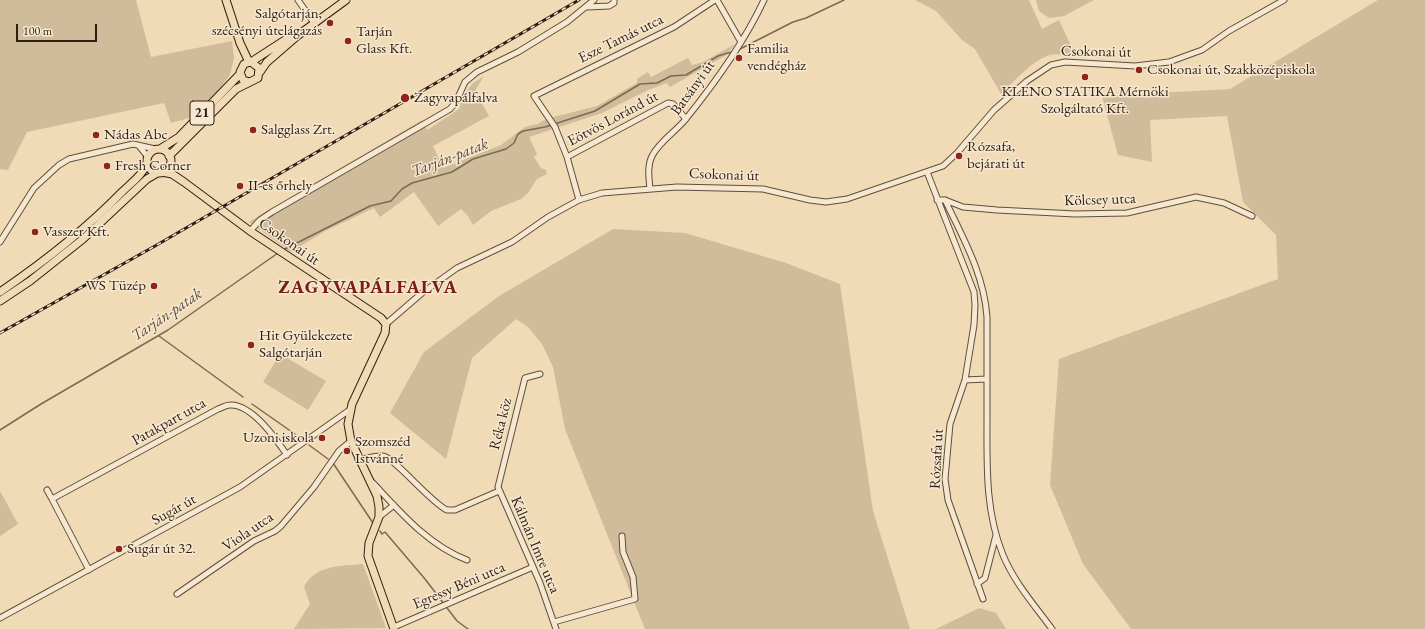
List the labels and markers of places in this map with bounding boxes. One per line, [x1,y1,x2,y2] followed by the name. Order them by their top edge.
[212,5,322,40] place label: Salgótarján, szécsényi útelágazás
[325,18,335,28] marker: Salgótarján, szécsényi útelágazás
[356,23,412,58] place label: Tarján Glass Kft.
[343,36,353,46] marker: Tarján Glass Kft.
[747,40,806,75] place label: Familia vendégház
[734,53,744,63] marker: Familia vendégház
[1147,61,1315,79] place label: Csokonai út, Szakközépiskola
[1134,65,1144,75] marker: Csokonai út, Szakközépiskola
[1080,72,1090,82] marker: KLENO STATIKA Mérnöki Szolgáltató Kft.
[1001,83,1169,118] place label: KLENO STATIKA Mérnöki Szolgáltató Kft.
[414,89,498,107] place label: Zagyvapálfalva
[399,92,411,104] marker: Zagyvapálfalva
[261,121,335,139] place label: Salgglass Zrt.
[248,125,258,135] marker: Salgglass Zrt.
[104,126,167,144] place label: Nádas Abc
[91,130,101,140] marker: Nádas Abc
[967,138,1025,173] place label: Rózsafa, bejárati út
[954,151,964,161] marker: Rózsafa, bejárati út
[115,157,191,175] place label: Fresh Corner
[102,161,112,171] marker: Fresh Corner
[248,177,312,195] place label: II-es őrhely
[235,181,245,191] marker: II-es őrhely
[43,223,110,241] place label: Vasszer Kft.
[30,227,40,237] marker: Vasszer Kft.
[85,277,146,295] place label: WS Tüzép
[149,281,159,291] marker: WS Tüzép
[259,327,352,362] place label: Hit Gyülekezete Salgótarján
[246,340,256,350] marker: Hit Gyülekezete Salgótarján
[243,429,314,447] place label: Uzoni iskola
[317,433,327,443] marker: Uzoni iskola
[355,433,411,468] place label: Szomszéd Istvánné
[342,446,352,456] marker: Szomszéd Istvánné
[127,540,196,558] place label: Sugár út 32.
[114,544,124,554] marker: Sugár út 32.

